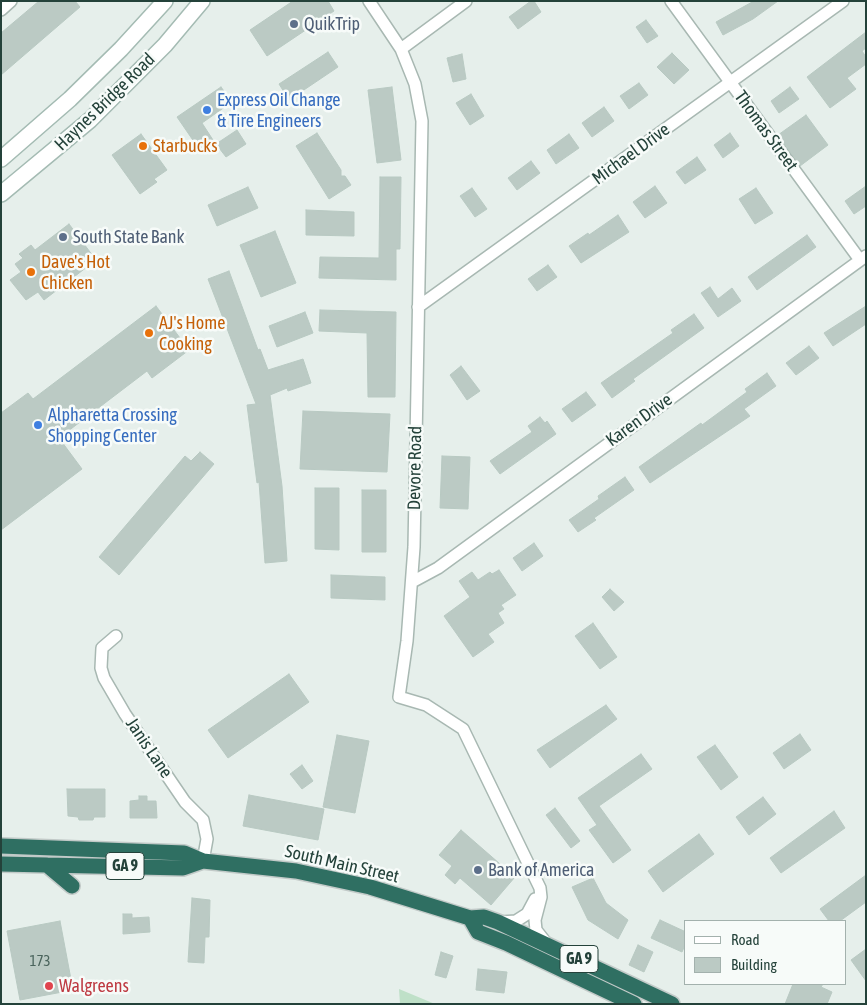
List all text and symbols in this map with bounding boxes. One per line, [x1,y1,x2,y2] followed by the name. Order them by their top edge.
[304,13,360,35] place label: QuikTrip
[288,18,300,30] marker: QuikTrip
[50,49,160,155] street label: Haynes Bridge Road
[730,86,802,176] street label: Thomas Street
[217,89,340,132] place label: Express Oil Change & Tire Engineers
[201,104,213,116] marker: Express Oil Change & Tire Engineers
[588,119,674,189] street label: Michael Drive
[153,135,218,157] place label: Starbucks
[137,140,149,152] marker: Starbucks
[73,226,184,248] place label: South State Bank
[57,231,69,243] marker: South State Bank
[41,251,110,294] place label: Dave's Hot Chicken
[25,266,37,278] marker: Dave's Hot Chicken
[159,312,225,354] place label: AJ's Home Cooking
[143,327,155,339] marker: AJ's Home Cooking
[602,389,676,451] street label: Karen Drive
[48,404,177,446] place label: Alpharetta Crossing Shopping Center
[32,419,44,431] marker: Alpharetta Crossing Shopping Center
[403,426,427,510] street label: Devore Road
[121,714,177,782] street label: Janis Lane
[283,840,401,888] street label: South Main Street
[106,852,144,879] road number: GA 9
[488,859,594,881] place label: Bank of America
[472,864,484,876] marker: Bank of America
[684,920,847,985] legend
[731,931,760,948] text: Road
[560,946,598,972] road number: GA 9
[29,952,51,970] house number: 173
[731,956,777,973] text: Building
[59,975,129,997] place label: Walgreens
[43,980,55,992] marker: Walgreens

